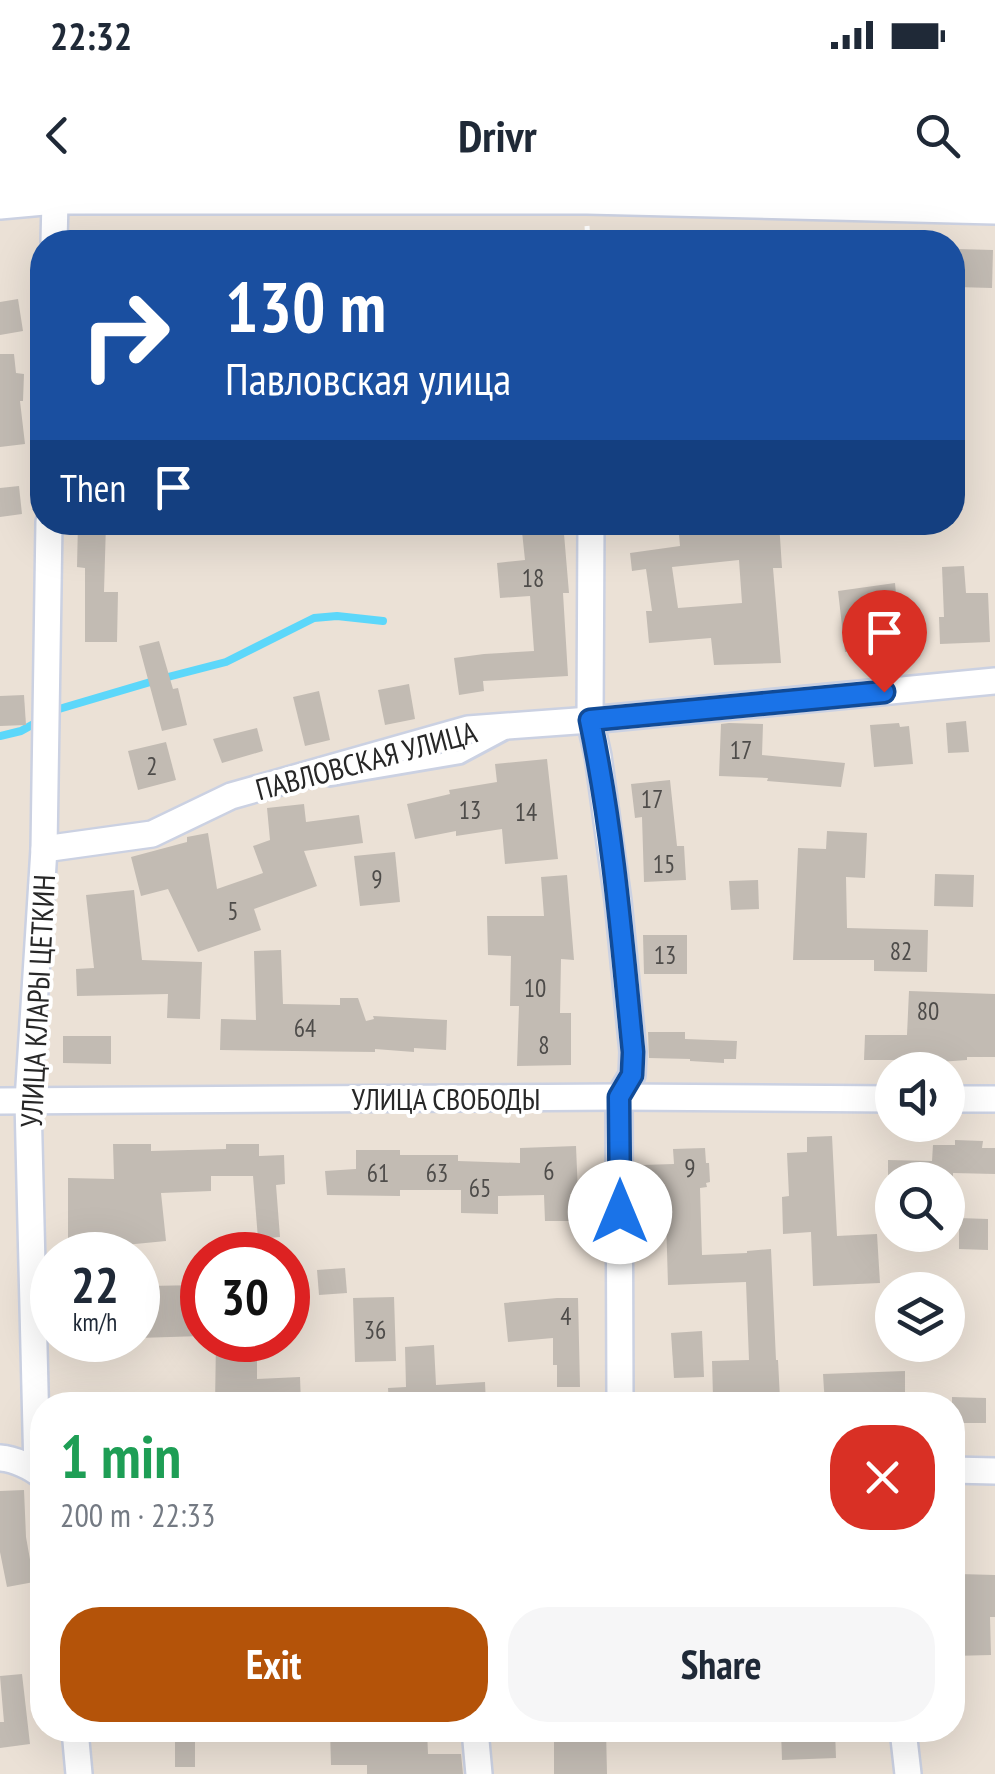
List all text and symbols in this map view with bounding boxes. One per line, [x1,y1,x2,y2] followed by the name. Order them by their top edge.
[50,11,132,60] text: 22:32
[458,106,537,164] text: Drivr
[30,108,85,163] icon: back
[910,108,965,163] icon: search
[225,261,386,351] text: 130 m
[60,270,190,400] icon: right
[225,349,511,407] text: Павловская улица
[146,460,201,515] icon: arrive
[60,463,126,512] text: Then
[522,562,544,594] house number: 18
[842,590,927,693] pin
[857,605,912,660] icon: arrive
[251,712,482,808] street label: ПАВЛОВСКАЯ УЛИЦА
[730,734,752,766] house number: 17
[146,750,158,782] house number: 2
[641,783,663,815] house number: 17
[459,794,481,826] house number: 13
[515,796,537,828] house number: 14
[653,848,675,880] house number: 15
[371,863,383,895] house number: 9
[11,874,63,1128] street label: УЛИЦА КЛАРЫ ЦЕТКИН
[227,895,239,927] house number: 5
[890,935,912,967] house number: 82
[654,939,676,971] house number: 13
[524,972,546,1004] house number: 10
[917,995,939,1027] house number: 80
[294,1012,316,1044] house number: 64
[538,1029,550,1061] house number: 8
[875,1052,965,1362] map controls
[875,1052,965,1142] button: sound
[352,1079,540,1118] street label: УЛИЦА СВОБОДЫ
[684,1152,696,1184] house number: 9
[543,1155,555,1187] house number: 6
[367,1157,389,1189] house number: 61
[426,1157,448,1189] house number: 63
[568,1160,672,1264] position arrow
[875,1162,965,1252] button: search
[469,1172,491,1204] house number: 65
[180,1232,310,1362] speed limit sign: 30
[71,1252,119,1317] text: 22
[875,1272,965,1362] button: layers
[560,1300,572,1332] house number: 4
[73,1306,117,1338] text: km/h
[364,1314,386,1346] house number: 36
[60,1417,181,1495] text: 1 min
[830,1425,935,1530] button: close
[60,1494,215,1536] text: 200 m · 22:33
[60,1607,488,1722] button: Exit
[508,1607,935,1722] button: Share

